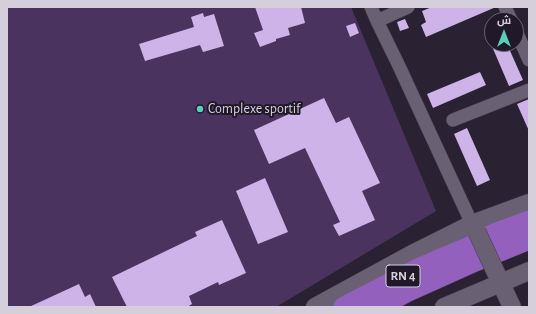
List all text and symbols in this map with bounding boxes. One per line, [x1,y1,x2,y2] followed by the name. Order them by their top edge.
[484,12,524,52] north arrow
[497,15,511,26] text: ش
[208,101,300,117] place label: Complexe sportif
[195,104,205,114] marker: Complexe sportif
[386,265,420,287] road number: RN 4

